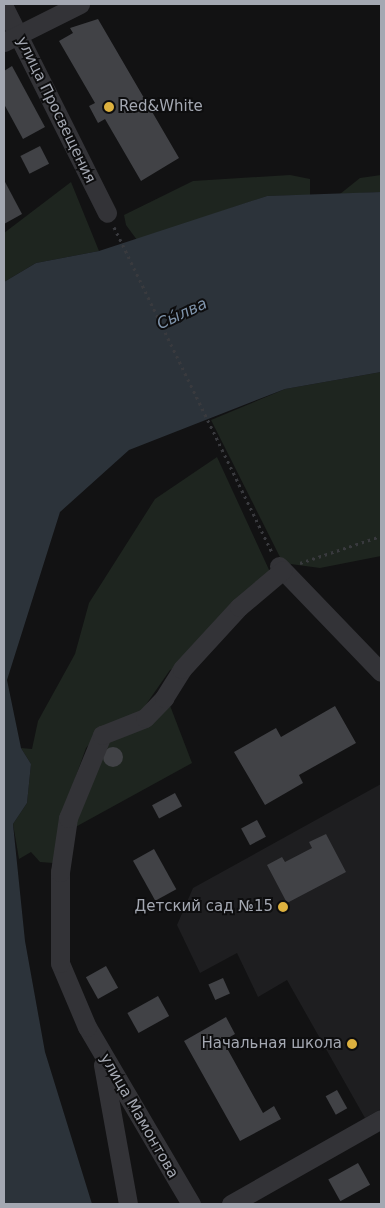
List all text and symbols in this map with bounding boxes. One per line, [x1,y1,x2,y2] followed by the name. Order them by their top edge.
[13,34,99,186] street label: улица Просвещения
[119,98,203,116] place label: Red&White
[103,101,115,113] marker: Red&White
[154,294,210,334] water label: Сы́лва
[134,898,273,916] place label: Детский сад №15
[277,901,289,913] marker: Детский сад №15
[202,1035,342,1053] place label: Начальная школа
[346,1038,358,1050] marker: Начальная школа
[96,1051,182,1181] street label: улица Мамонтова

